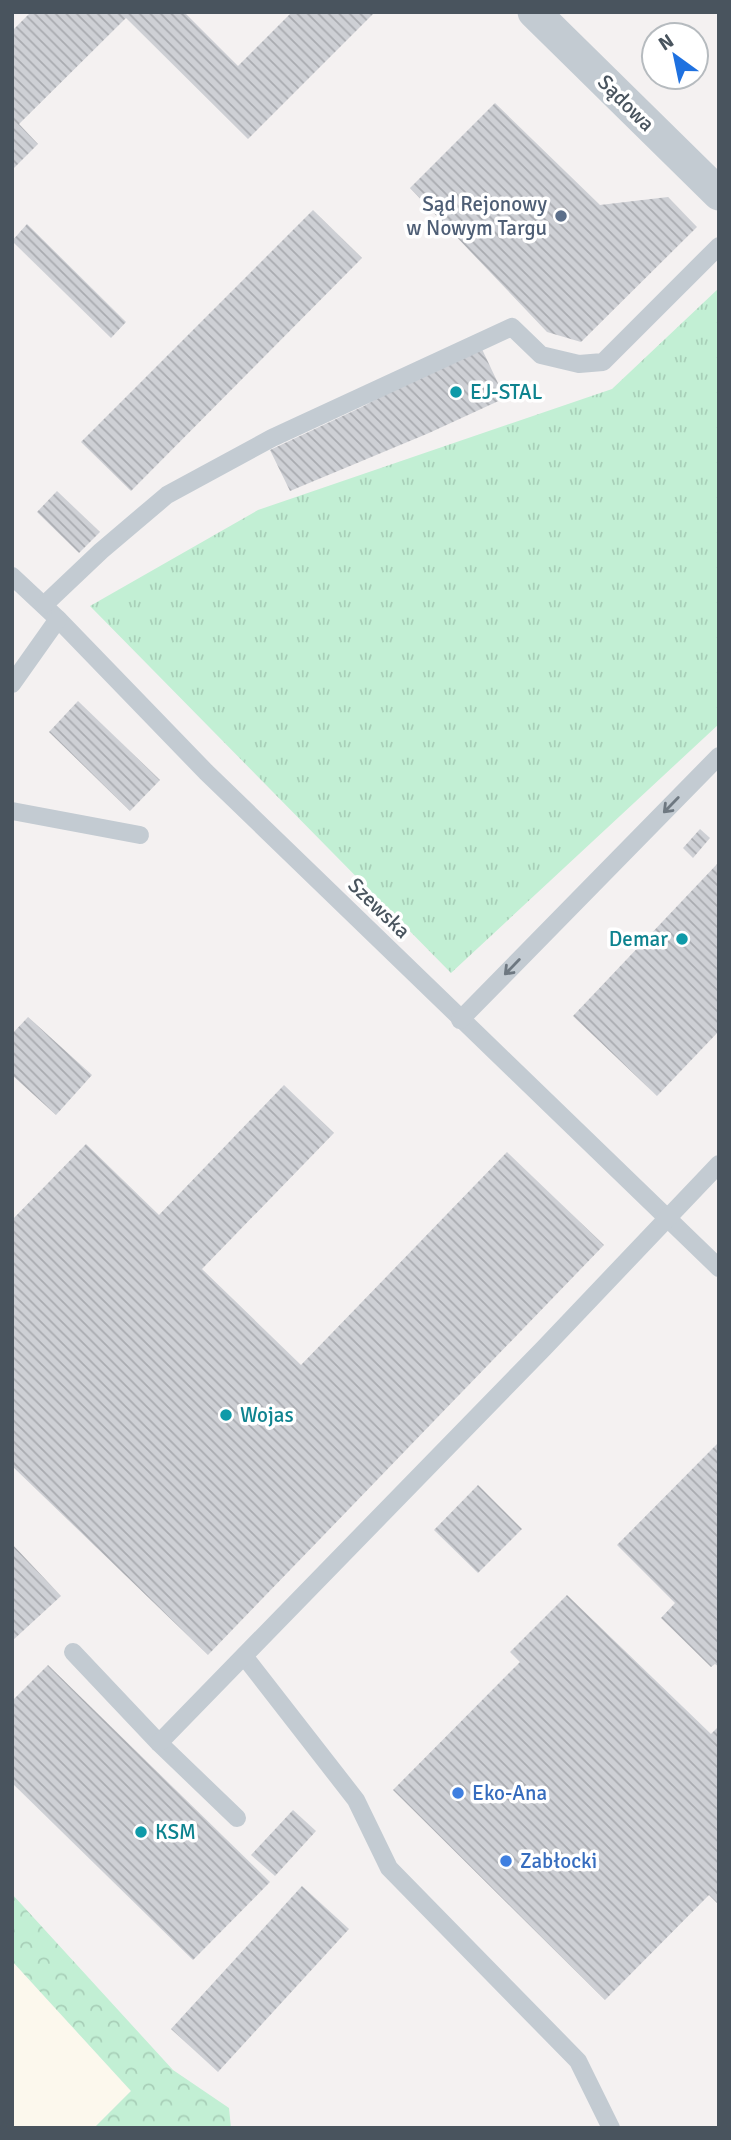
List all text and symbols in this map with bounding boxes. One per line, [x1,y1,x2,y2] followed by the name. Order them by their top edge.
[640,21,710,91] north arrow
[654,29,678,56] text: N
[592,69,660,137] street label: Sądowa
[406,191,547,241] place label: Sąd Rejonowy w Nowym Targu
[553,208,569,224] marker: Sąd Rejonowy w Nowym Targu
[470,379,543,405] place label: EJ-STAL
[448,384,464,400] marker: EJ-STAL
[663,796,680,813] one-way arrow
[342,872,416,944] street label: Szewska
[609,926,668,952] place label: Demar
[674,931,690,947] marker: Demar
[504,959,521,976] one-way arrow
[240,1402,294,1428] place label: Wojas
[218,1407,234,1423] marker: Wojas
[472,1780,547,1806] place label: Eko-Ana
[450,1785,466,1801] marker: Eko-Ana
[155,1819,196,1845] place label: KSM
[133,1824,149,1840] marker: KSM
[520,1848,597,1874] place label: Zabłocki
[498,1853,514,1869] marker: Zabłocki

